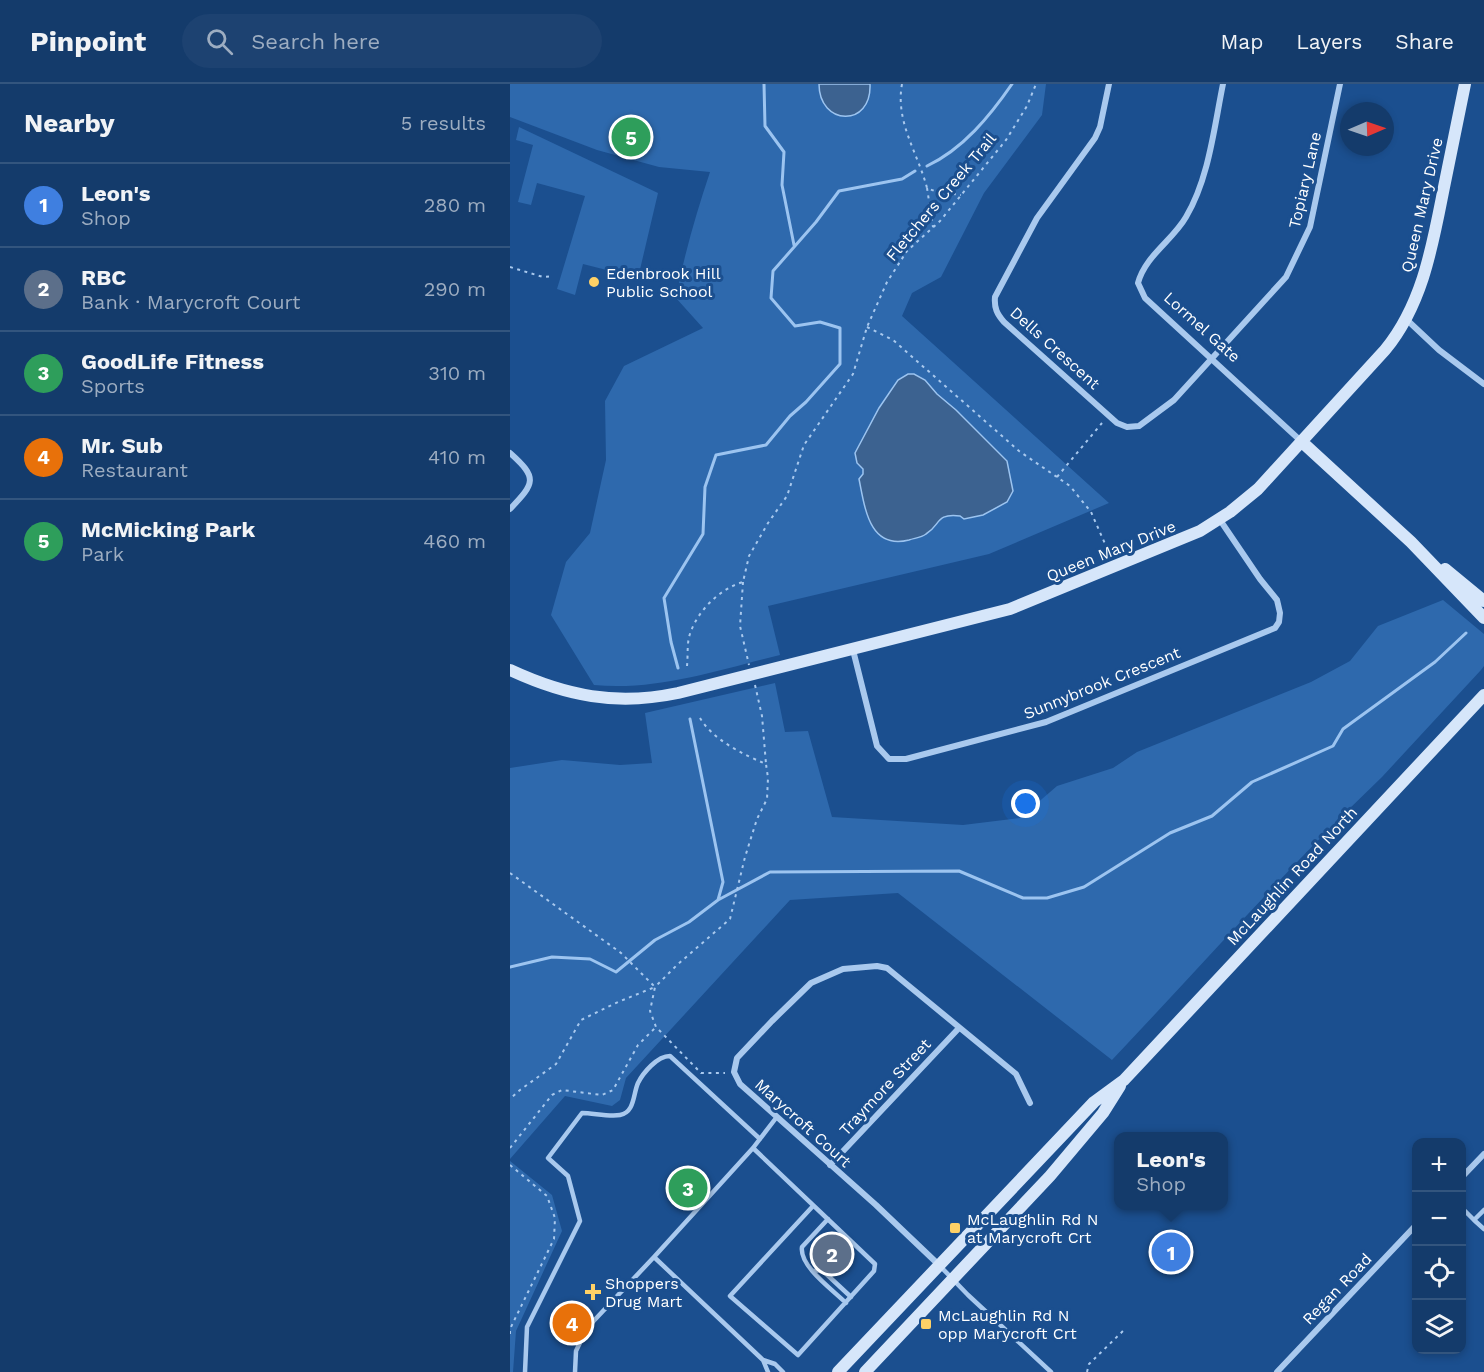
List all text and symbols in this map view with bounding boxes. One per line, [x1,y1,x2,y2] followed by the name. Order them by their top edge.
[182,14,602,68] search box
[30,25,146,58] text: Pinpoint
[203,25,236,58] icon: search
[251,29,380,54] text: Search here
[1220,29,1263,54] text: Map
[1296,29,1362,54] text: Layers
[1395,29,1454,54] text: Share
[1340,102,1394,156] north arrow
[24,108,115,138] text: Nearby
[401,111,486,135] text: 5 results
[612,115,650,160] pin: 5
[882,129,1000,265] street label: Fletchers Creek Trail
[1285,130,1325,230] street label: Topiary Lane
[1397,136,1447,274] street label: Queen Mary Drive
[81,181,151,206] text: Leon's
[39,193,48,217] text: 1
[424,193,486,217] text: 280 m
[81,206,131,230] text: Shop
[606,264,721,301] place label: Edenbrook Hill Public School
[81,265,126,290] text: RBC
[587,275,601,289] marker: Edenbrook Hill Public School
[38,277,49,301] text: 2
[424,277,486,301] text: 290 m
[1160,288,1244,366] street label: Lormel Gate
[81,290,301,314] text: Bank · Marycroft Court
[1006,303,1104,393] street label: Dells Crescent
[81,349,264,374] text: GoodLife Fitness
[38,361,49,385] text: 3
[428,361,486,385] text: 310 m
[81,374,145,398] text: Sports
[81,433,163,458] text: Mr. Sub
[37,445,50,469] text: 4
[428,445,486,469] text: 410 m
[81,458,188,482] text: Restaurant
[1044,516,1178,586] street label: Queen Mary Drive
[81,517,255,542] text: McMicking Park
[38,529,49,553] text: 5
[423,529,486,553] text: 460 m
[81,542,124,566] text: Park
[1021,643,1183,723] street label: Sunnybrook Crescent
[1011,789,1040,818] your location
[1223,803,1361,949] street label: McLaughlin Road North
[835,1034,935,1139] street label: Traymore Street
[751,1075,855,1171] street label: Marycroft Court
[1114,1132,1228,1210] popup
[1412,1138,1466,1354] map controls
[1412,1138,1466,1192] button: +
[1136,1147,1206,1172] text: Leon's
[668,1166,708,1210] pin: 3
[1136,1172,1186,1196] text: Shop
[1412,1192,1466,1246] button: −
[967,1210,1099,1247] place label: McLaughlin Rd N at Marycroft Crt
[948,1221,962,1235] marker: McLaughlin Rd N at Marycroft Crt
[1152,1230,1190,1274] pin: 1
[812,1232,852,1276] pin: 2
[1412,1246,1466,1300] button: locate
[1298,1249,1376,1329] street label: Regan Road
[605,1274,682,1311] place label: Shoppers Drug Mart
[586,1285,600,1299] marker: Shoppers Drug Mart
[552,1300,592,1346] pin: 4
[1412,1300,1466,1354] button: layers
[938,1306,1077,1343] place label: McLaughlin Rd N opp Marycroft Crt
[919,1317,933,1331] marker: McLaughlin Rd N opp Marycroft Crt

